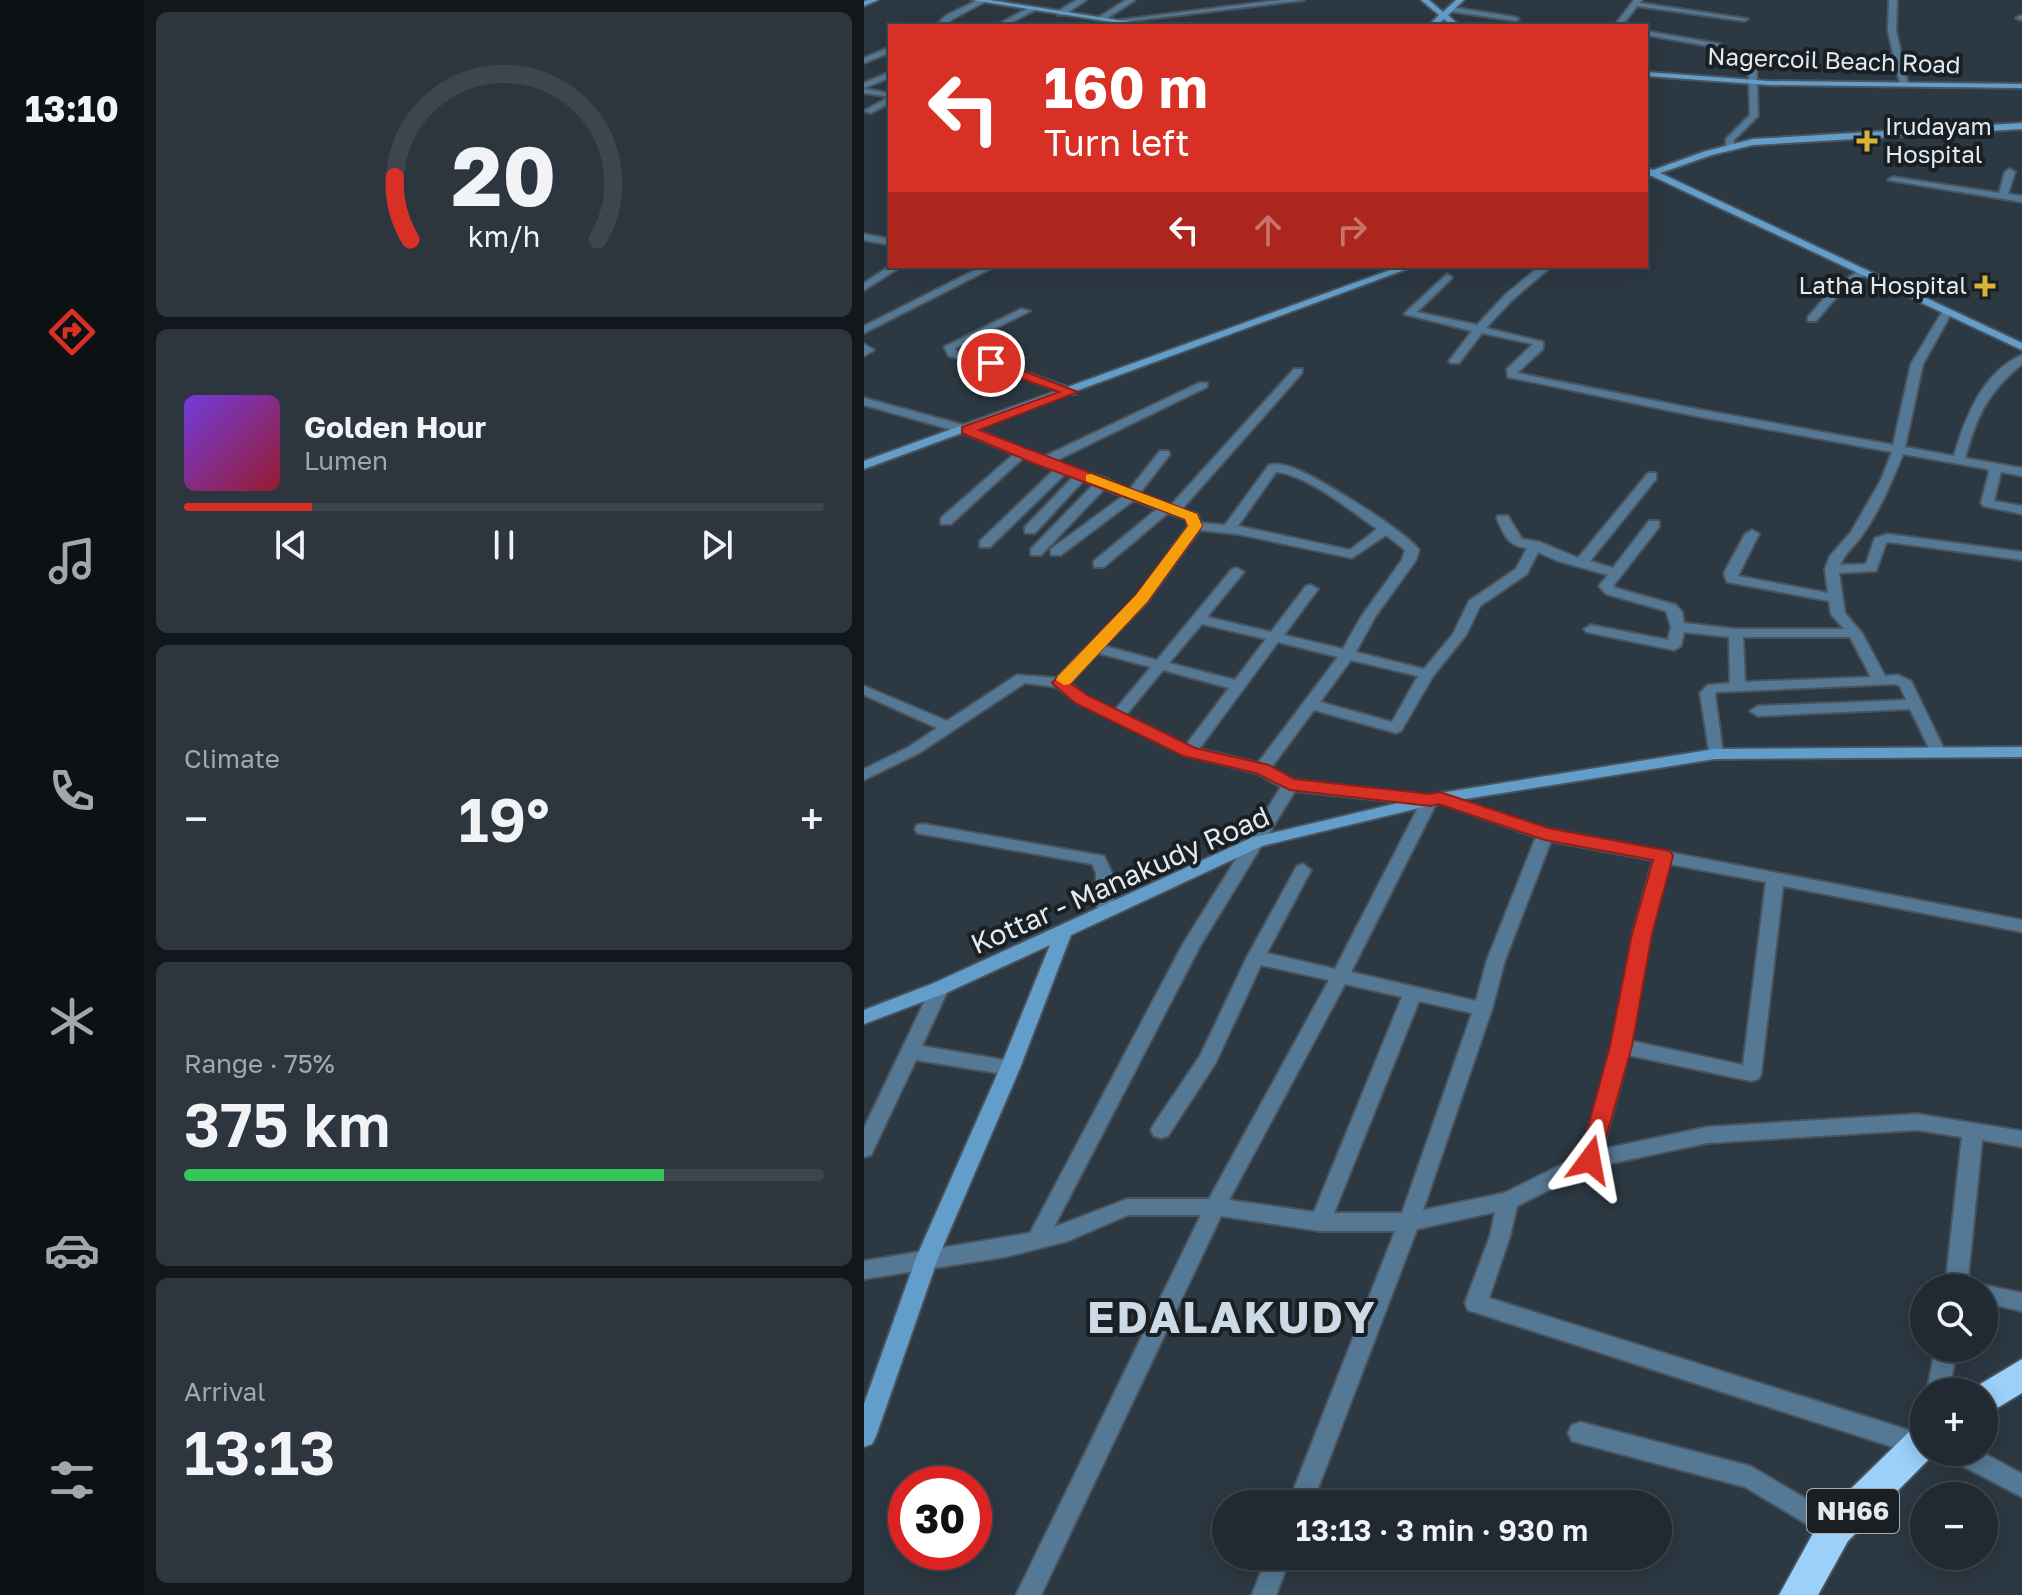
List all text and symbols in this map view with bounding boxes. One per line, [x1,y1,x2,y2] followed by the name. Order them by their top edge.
[1707,41,1961,78] street label: Nagercoil Beach Road
[1044,53,1208,120] text: 160 m
[912,56,1016,160] icon: left
[25,87,119,130] text: 13:10
[1885,111,1992,168] place label: Irudayam Hospital
[1044,121,1190,164] text: Turn left
[452,124,556,224] text: 20
[1856,130,1878,152] marker: Irudayam Hospital
[1162,208,1206,252] icon: left
[1246,208,1290,252] icon: ahead
[1330,208,1374,252] icon: right
[468,219,540,253] text: km/h
[1798,270,1967,299] place label: Latha Hospital
[1974,275,1996,297] marker: Latha Hospital
[44,304,100,360] icon: directions
[957,329,1025,397] pin
[969,341,1013,385] icon: arrive
[304,409,486,445] text: Golden Hour
[304,445,388,476] text: Lumen
[269,523,313,567] icon: previous
[482,523,526,567] icon: pause
[695,523,739,567] icon: next
[44,533,100,589] icon: music
[184,743,280,774] text: Climate
[44,763,100,819] icon: phone
[458,783,550,855] text: 19°
[184,792,208,845] text: −
[800,792,824,845] text: +
[965,799,1274,960] street label: Kottar - Manakudy Road
[44,993,100,1049] icon: climate
[184,1048,335,1079] text: Range · 75%
[184,1088,391,1160] text: 375 km
[1548,1118,1632,1202] position arrow
[44,1222,100,1278] icon: car
[1910,1274,1998,1570] map controls
[1910,1274,1998,1362] button: search
[1087,1290,1377,1343] district label: EDALAKUDY
[184,1376,265,1407] text: Arrival
[1910,1378,1998,1466] button: +
[184,1416,336,1488] text: 13:13
[44,1452,100,1508] icon: filters
[888,1466,992,1570] speed limit sign: 30
[1910,1482,1998,1570] button: −
[1807,1489,1899,1533] road number: NH66
[1296,1512,1588,1548] text: 13:13 · 3 min · 930 m

